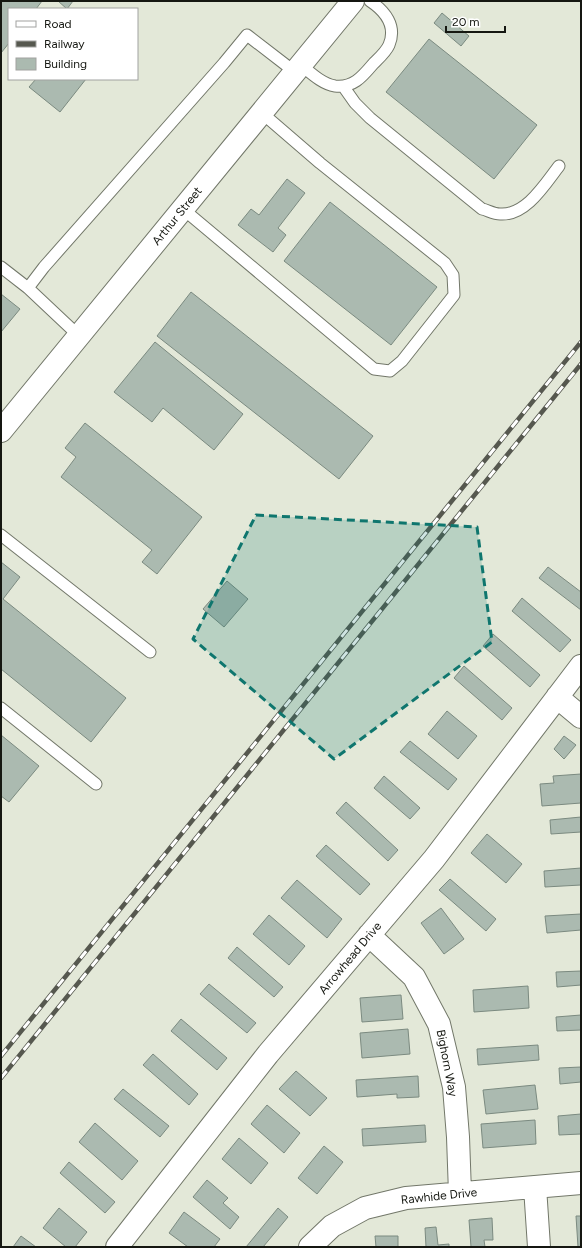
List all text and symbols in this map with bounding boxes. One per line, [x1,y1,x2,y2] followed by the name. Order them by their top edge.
[8,8,138,80] legend
[446,8,505,34] scale bar
[452,15,480,29] text: 20 m
[44,17,72,31] text: Road
[44,37,85,51] text: Railway
[44,57,87,71] text: Building
[149,184,205,248] street label: Arthur Street
[316,919,384,997] street label: Arrowhead Drive
[434,1028,460,1098] street label: Bighorn Way
[400,1185,478,1207] street label: Rawhide Drive

